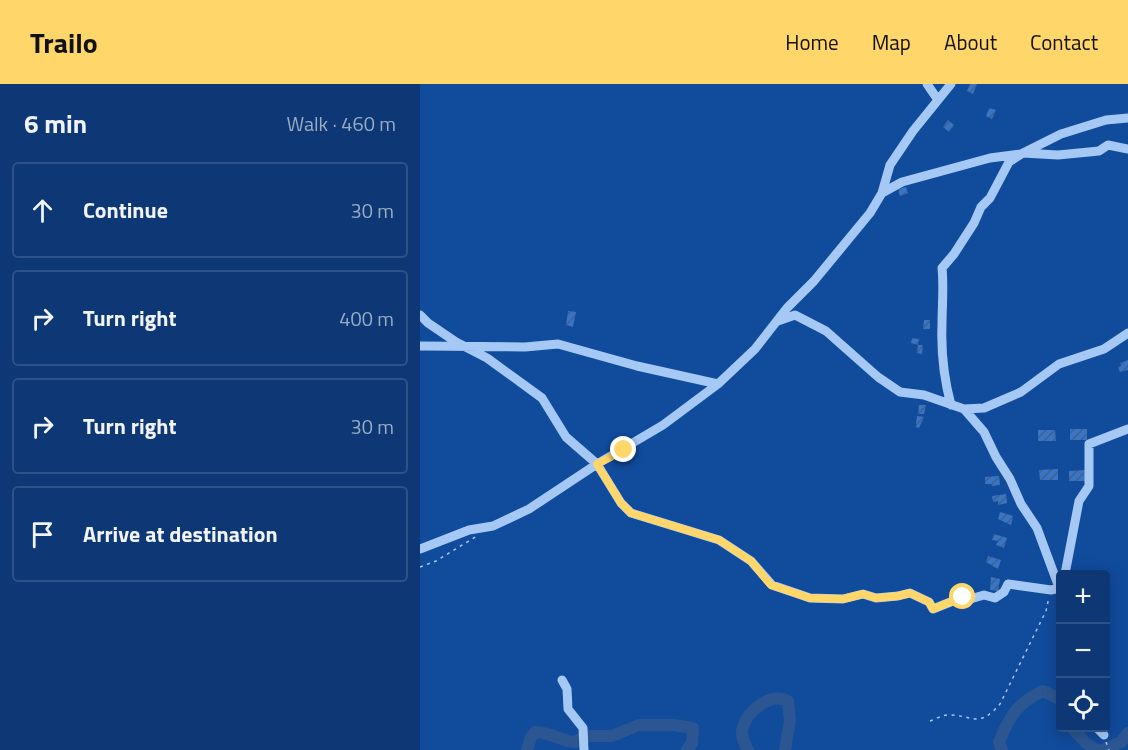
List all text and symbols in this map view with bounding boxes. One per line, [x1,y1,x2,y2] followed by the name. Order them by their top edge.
[30,21,98,64] text: Trailo
[785,26,839,58] text: Home
[872,26,911,58] text: Map
[944,26,997,58] text: About
[1030,26,1098,58] text: Contact
[24,104,87,143] text: 6 min
[287,108,396,139] text: Walk · 460 m
[83,193,168,227] text: Continue
[26,194,59,227] icon: ahead
[350,195,394,226] text: 30 m
[83,301,177,335] text: Turn right
[26,302,59,335] icon: right
[339,303,394,334] text: 400 m
[83,409,177,443] text: Turn right
[26,410,59,443] icon: right
[350,411,394,442] text: 30 m
[610,436,636,462] route end
[83,517,278,551] text: Arrive at destination
[26,518,59,551] icon: arrive
[1056,570,1110,732] map controls
[1056,570,1110,624] button: +
[949,583,975,609] route start
[1056,624,1110,678] button: −
[1056,678,1110,732] button: locate

